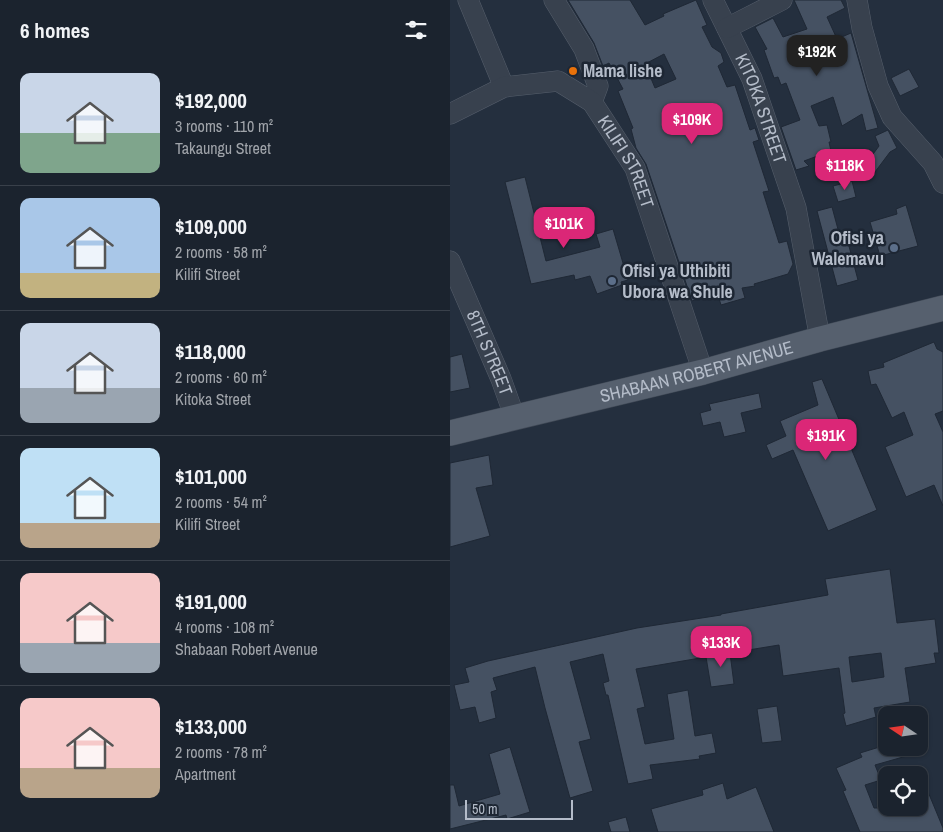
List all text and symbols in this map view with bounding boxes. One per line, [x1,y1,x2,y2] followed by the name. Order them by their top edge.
[20,16,90,45] text: 6 homes
[402,16,430,44] icon: filters
[782,34,852,77] pin: $192K
[798,40,836,62] text: $192K
[729,49,793,167] street label: KITOKA STREET
[583,58,663,83] place label: Mama lishe
[567,65,579,77] marker: Mama lishe
[175,86,247,115] text: $192,000
[60,93,120,153] icon: home
[657,102,727,145] pin: $109K
[673,108,711,130] text: $109K
[592,110,660,211] street label: KILIFI STREET
[175,115,273,137] text: 3 rooms · 110 m²
[175,137,271,159] text: Takaungu Street
[810,148,880,191] pin: $118K
[826,154,864,176] text: $118K
[529,206,599,249] pin: $101K
[175,212,247,241] text: $109,000
[545,212,583,234] text: $101K
[60,218,120,278] icon: home
[812,225,885,271] place label: Ofisi ya Walemavu
[175,241,267,263] text: 2 rooms · 58 m²
[888,242,900,254] marker: Ofisi ya Walemavu
[622,258,733,304] place label: Ofisi ya Uthibiti Ubora wa Shule
[175,263,240,285] text: Kilifi Street
[606,275,618,287] marker: Ofisi ya Uthibiti Ubora wa Shule
[461,306,519,399] street label: 8TH STREET
[597,334,796,408] street label: SHABAAN ROBERT AVENUE
[175,337,246,366] text: $118,000
[60,343,120,403] icon: home
[175,366,267,388] text: 2 rooms · 60 m²
[175,388,251,410] text: Kitoka Street
[791,418,861,461] pin: $191K
[807,424,845,446] text: $191K
[175,462,247,491] text: $101,000
[60,468,120,528] icon: home
[175,491,267,513] text: 2 rooms · 54 m²
[175,513,240,535] text: Kilifi Street
[175,587,247,616] text: $191,000
[60,593,120,653] icon: home
[175,616,274,638] text: 4 rooms · 108 m²
[686,626,756,668] pin: $133K
[702,631,740,653] text: $133K
[175,638,318,660] text: Shabaan Robert Avenue
[878,706,928,756] north arrow
[878,706,928,816] map controls
[175,712,247,741] text: $133,000
[60,718,120,778] icon: home
[175,741,267,763] text: 2 rooms · 78 m²
[175,763,236,785] text: Apartment
[878,766,928,816] button: locate
[465,797,572,820] scale bar
[472,800,498,818] text: 50 m

